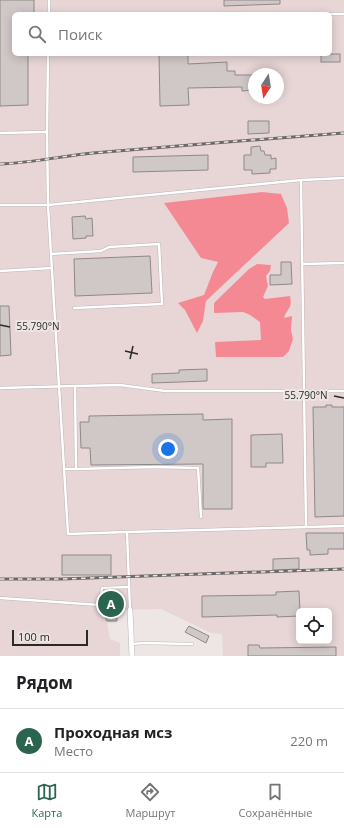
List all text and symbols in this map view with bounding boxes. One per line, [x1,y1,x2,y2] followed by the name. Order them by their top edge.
[12,12,332,56] search box
[26,23,48,45] icon: search
[58,24,102,44] text: Поиск
[248,68,284,104] north arrow
[16,319,60,333] text: 55.790°N
[284,388,328,402] text: 55.790°N
[158,439,178,459] your location
[98,589,124,619] pin: A
[296,608,332,644] map controls
[296,608,332,644] button: locate
[12,628,88,647] scale bar
[18,629,50,644] text: 100 m
[16,671,73,694] text: Рядом
[54,722,172,742] text: Проходная мсз
[25,732,33,750] text: A
[290,732,328,750] text: 220 m
[54,742,93,760] text: Место
[32,781,62,820] tab: Карта
[126,781,175,820] tab: Маршрут
[239,781,312,820] tab: Сохранённые

